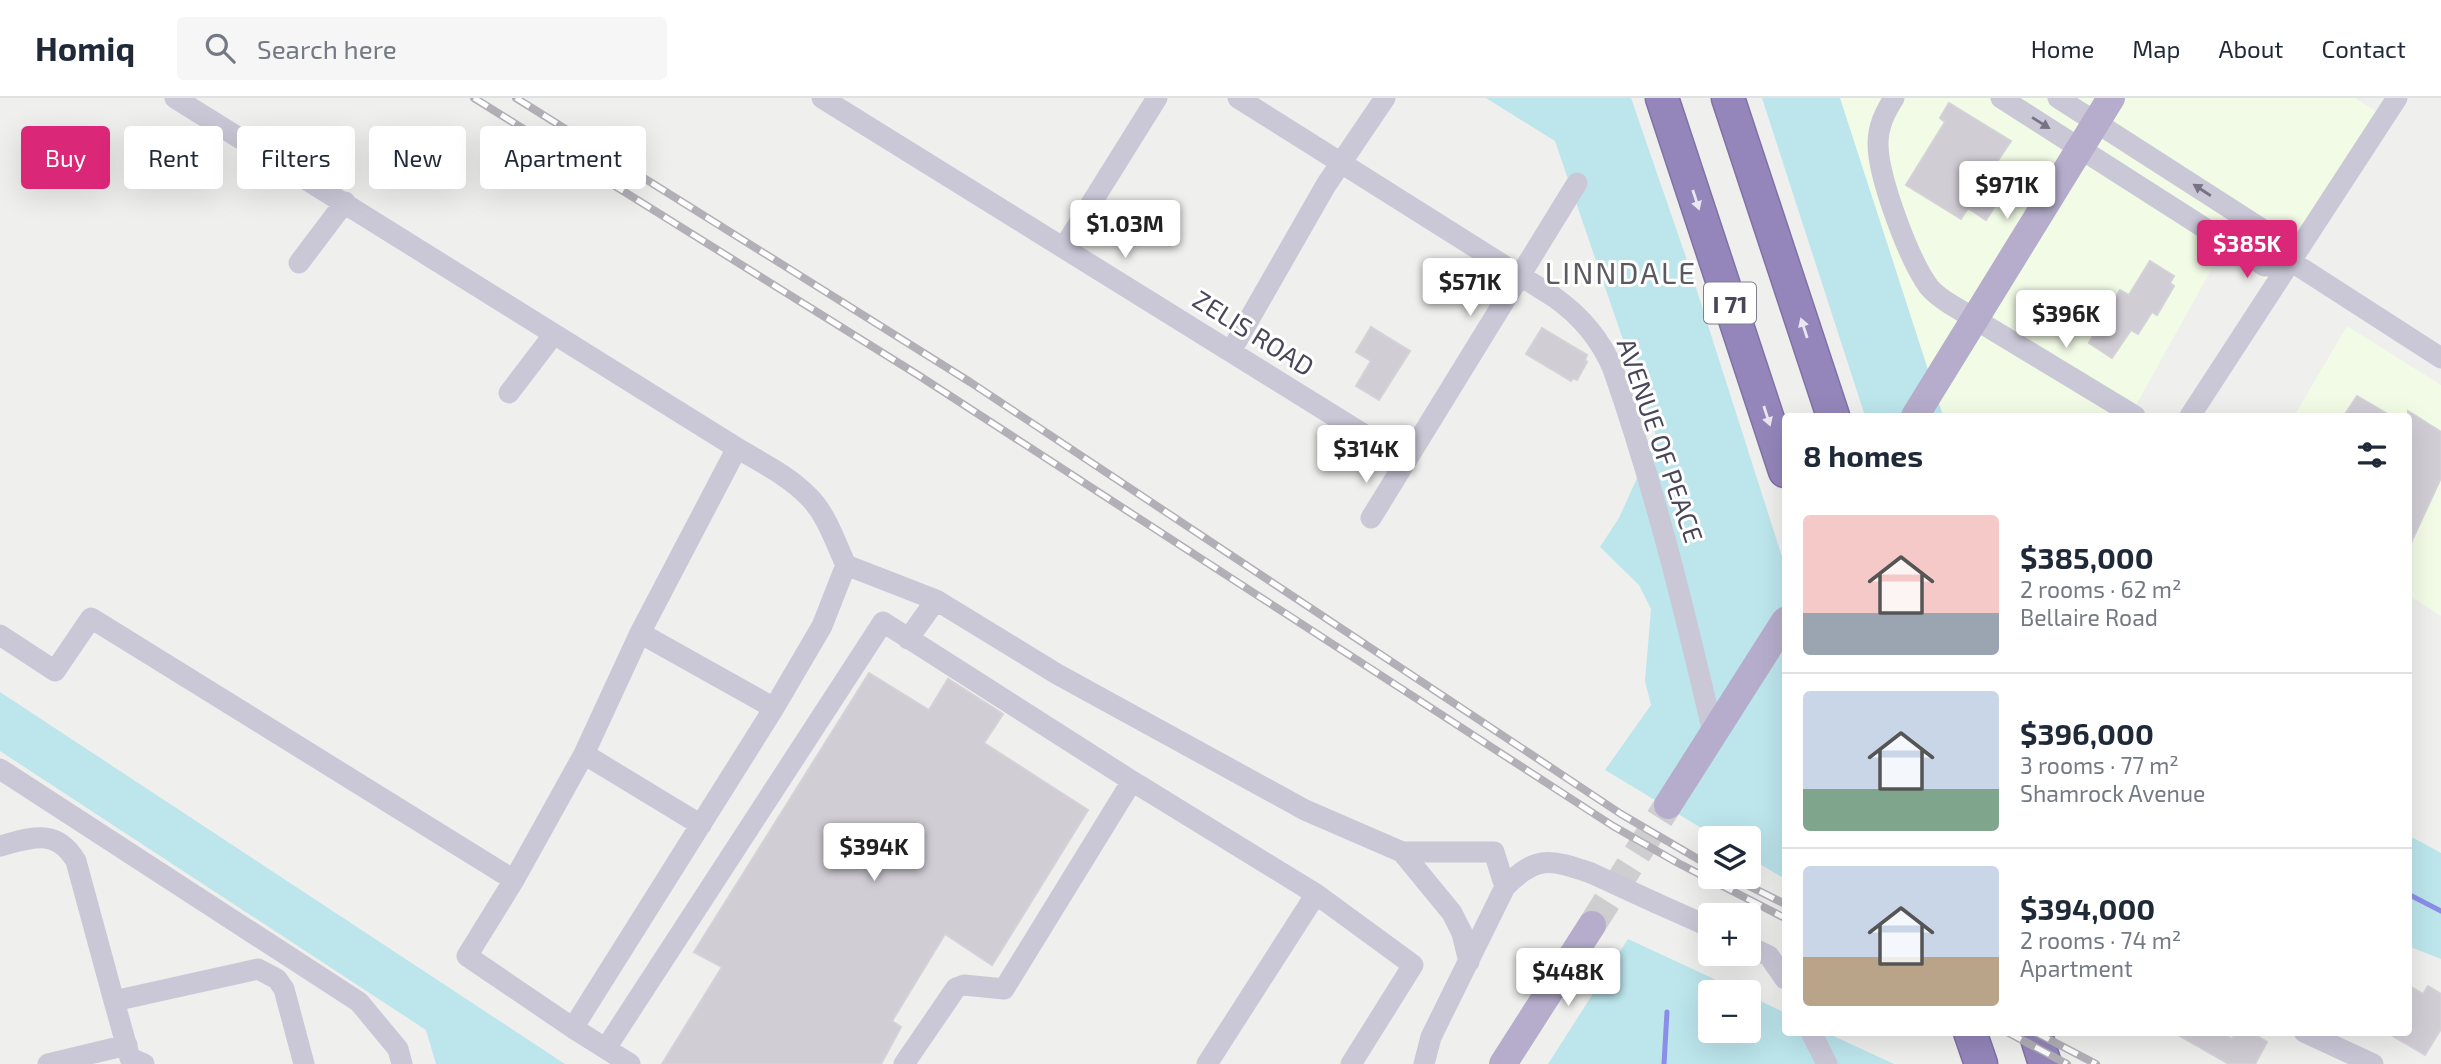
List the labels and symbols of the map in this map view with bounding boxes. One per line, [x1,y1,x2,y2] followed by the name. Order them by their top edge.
[2031,117,2051,130] one-way arrow
[1958,162,2056,221] pin: $971K
[2192,183,2211,196] one-way arrow
[1691,190,1702,211] one-way arrow
[1068,200,1182,260] pin: $1.03M
[2198,220,2296,280] pin: $385K
[1545,254,1697,290] district label: LINNDALE
[1421,258,1519,318] pin: $571K
[1704,282,1756,324] road number: I 71
[1188,283,1320,381] street label: ZELIS ROAD
[2017,290,2115,350] pin: $396K
[1798,318,1809,339] one-way arrow
[1612,334,1710,546] street label: AVENUE OF PEACE
[1762,406,1773,427] one-way arrow
[1317,426,1415,485] pin: $314K
[825,824,923,883] pin: $394K
[1519,948,1617,1008] pin: $448K

